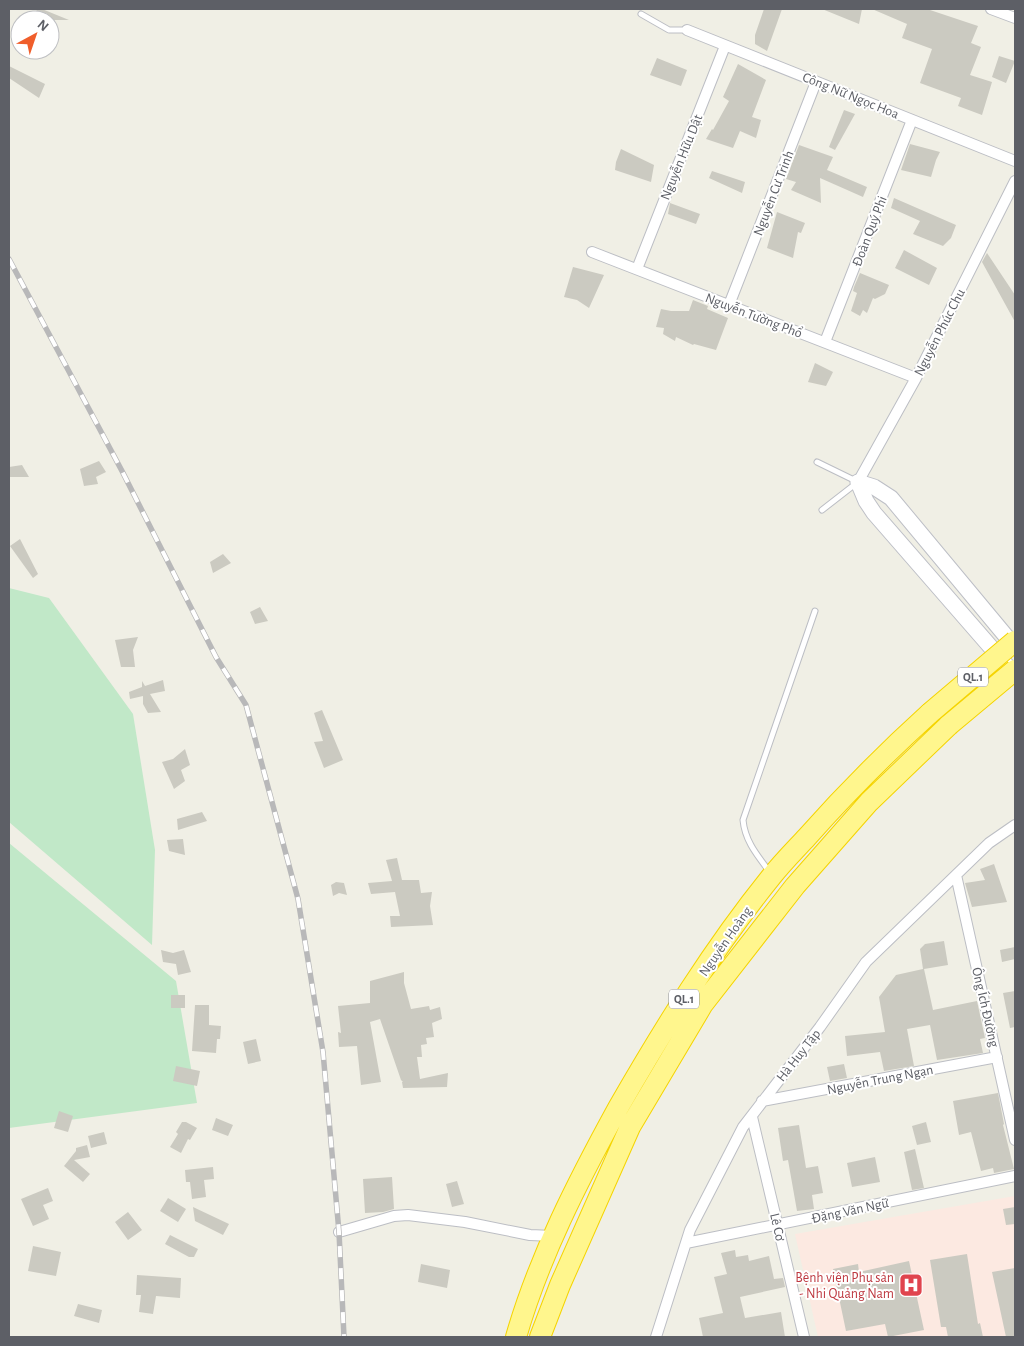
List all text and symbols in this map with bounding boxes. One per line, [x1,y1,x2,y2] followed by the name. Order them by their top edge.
[10,10,60,60] north arrow
[34,17,51,34] text: N
[800,70,901,122] street label: Công Nữ Ngọc Hoa
[657,111,706,202] street label: Nguyễn Hữu Dật
[749,148,797,238] street label: Nguyễn Cư Trinh
[850,194,890,269] street label: Đoàn Quý Phi
[910,286,968,378] street label: Nguyễn Phúc Chu
[703,289,805,341] street label: Nguyễn Tường Phổ
[958,668,988,686] road number: QL.1
[695,903,755,979] street label: Nguyễn Hoàng
[969,965,1004,1049] street label: Ông Ích Đường
[669,990,699,1009] road number: QL.1
[774,1027,823,1084] street label: Hà Huy Tập
[825,1061,935,1097] street label: Nguyễn Trung Ngạn
[810,1196,891,1226] street label: Đặng Văn Ngữ
[767,1212,787,1243] street label: Lê Cơ
[795,1271,894,1301] place label: Bệnh viện Phụ sản - Nhi Quảng Nam
[898,1272,924,1298] hospital icon: Bệnh viện Phụ sản - Nhi Quảng Nam

